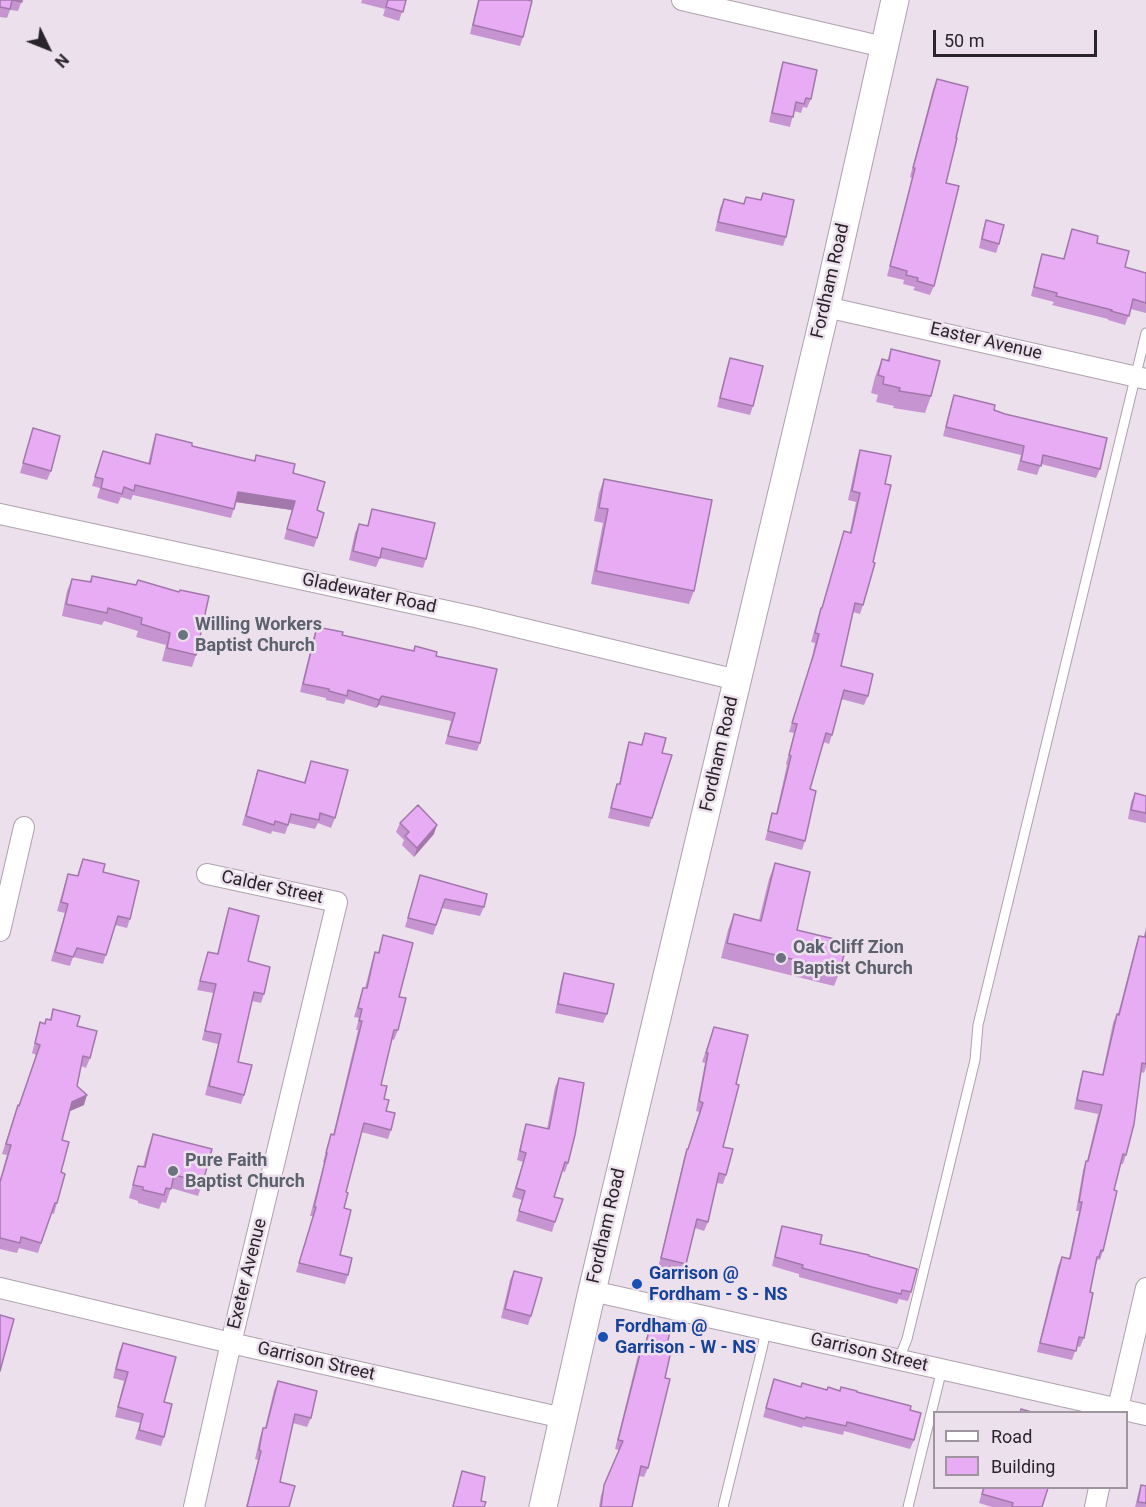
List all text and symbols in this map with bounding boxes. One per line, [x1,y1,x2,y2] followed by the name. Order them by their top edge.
[18,18,78,78] north arrow
[936,18,1100,56] scale bar
[944,30,984,51] text: 50 m
[51,50,72,71] text: N
[807,221,855,341] street label: Fordham Road
[928,319,1044,365] street label: Easter Avenue
[300,569,438,619] street label: Gladewater Road
[195,614,322,656] place label: Willing Workers Baptist Church
[176,628,190,642] marker: Willing Workers Baptist Church
[696,694,744,814] street label: Fordham Road
[219,867,325,909] street label: Calder Street
[793,937,913,980] place label: Oak Cliff Zion Baptist Church
[774,951,788,965] marker: Oak Cliff Zion Baptist Church
[185,1150,305,1192] place label: Pure Faith Baptist Church
[166,1164,180,1178] marker: Pure Faith Baptist Church
[583,1166,631,1286] street label: Fordham Road
[224,1216,272,1332] street label: Exeter Avenue
[649,1263,788,1306] place label: Garrison @ Fordham - S - NS
[630,1277,644,1291] marker: Garrison @ Fordham - S - NS
[615,1316,756,1358] place label: Fordham @ Garrison - W - NS
[808,1329,930,1377] street label: Garrison Street
[596,1330,610,1344] marker: Fordham @ Garrison - W - NS
[255,1338,377,1386] street label: Garrison Street
[933,1411,1128,1489] legend
[991,1426,1032,1447] text: Road
[991,1456,1055,1477] text: Building

